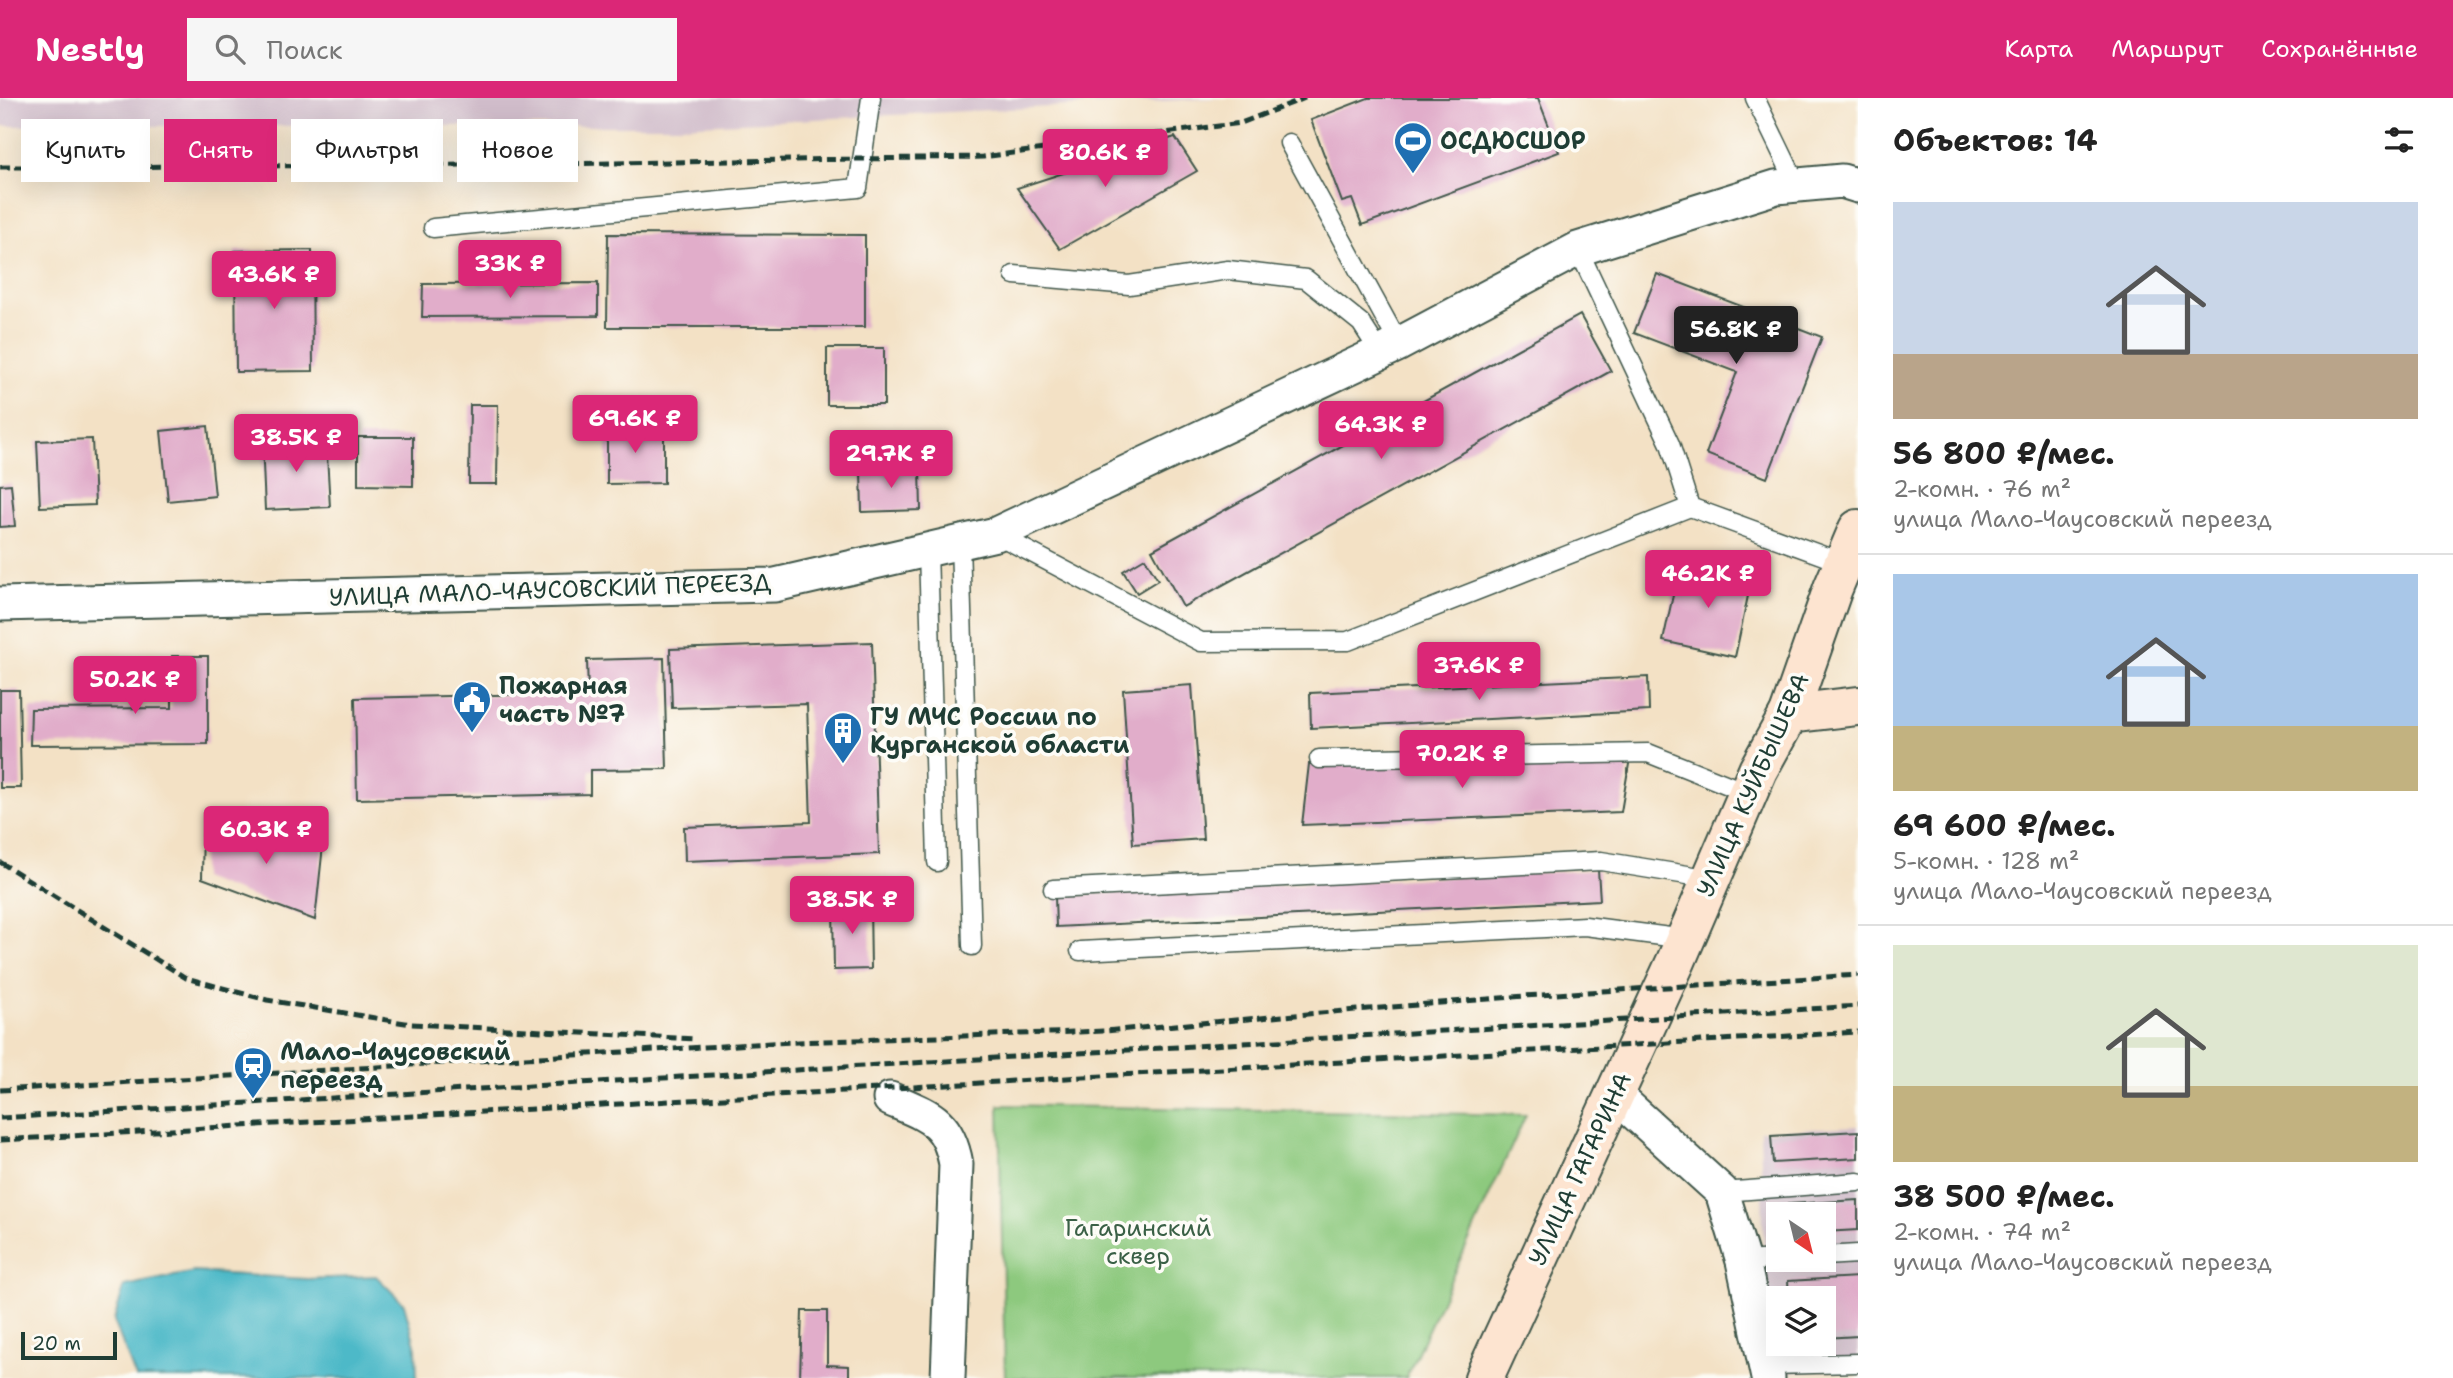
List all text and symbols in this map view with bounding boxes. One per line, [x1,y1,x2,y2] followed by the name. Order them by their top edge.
[187,18,677,81] search box
[35,27,145,72] text: Nestly
[211,30,249,68] icon: search
[267,32,342,67] text: Поиск
[2005,33,2073,65] text: Карта
[2111,33,2223,65] text: Маршрут
[2261,33,2418,65] text: Сохранённые
[21,119,150,182] chip: Купить
[164,119,277,182] chip: Снять
[291,119,443,182] chip: Фильтры
[457,119,578,182] chip: Новое
[1392,120,1434,175] sports icon: ОСДЮСШОР
[1893,120,2098,161] text: Объектов: 14
[2380,121,2418,159] icon: filters
[1440,125,1586,157] place label: ОСДЮСШОР
[1040,130,1170,189] pin: 80.6K ₽
[1059,137,1151,167] text: 80.6K ₽
[461,240,559,300] pin: 33K ₽
[2093,247,2219,373] icon: home
[474,248,546,278] text: 33K ₽
[209,252,339,311] pin: 43.6K ₽
[228,259,320,289] text: 43.6K ₽
[1671,306,1801,366] pin: 56.8K ₽
[1690,314,1782,344] text: 56.8K ₽
[570,396,700,455] pin: 69.6K ₽
[1316,402,1446,461] pin: 64.3K ₽
[589,403,681,433] text: 69.6K ₽
[1335,409,1427,439] text: 64.3K ₽
[231,414,361,474] pin: 38.5K ₽
[250,422,342,452] text: 38.5K ₽
[826,430,956,490] pin: 29.7K ₽
[1893,433,2115,474] text: 56 800 ₽/мес.
[846,438,936,468] text: 29.7K ₽
[1893,474,2071,504] text: 2-комн. · 76 m²
[1893,504,2272,534] text: улица Мало-Чаусовский переезд
[1643,550,1773,610] pin: 46.2K ₽
[1661,558,1755,588] text: 46.2K ₽
[328,566,772,614] street label: УЛИЦА МАЛО-ЧАУСОВСКИЙ ПЕРЕЕЗД
[2093,619,2219,745] icon: home
[1414,642,1544,702] pin: 37.6K ₽
[1433,650,1525,680] text: 37.6K ₽
[70,656,200,716] pin: 50.2K ₽
[89,664,181,694] text: 50.2K ₽
[1689,668,1817,902] street label: УЛИЦА КУЙБЫШЕВА
[499,670,628,730] place label: Пожарная часть №7
[451,679,493,734] public building icon: Пожарная часть №7
[870,701,1130,761] place label: ГУ МЧС России по Курганской области
[822,710,864,765] building icon: ГУ МЧС России по Курганской области
[1397,730,1527,790] pin: 70.2K ₽
[1416,738,1508,768] text: 70.2K ₽
[1893,805,2116,846] text: 69 600 ₽/мес.
[201,806,331,866] pin: 60.3K ₽
[220,814,312,844] text: 60.3K ₽
[1893,846,2079,876] text: 5-комн. · 128 m²
[787,876,917,936] pin: 38.5K ₽
[1893,876,2272,906] text: улица Мало-Чаусовский переезд
[806,884,898,914] text: 38.5K ₽
[2093,990,2219,1116] icon: home
[280,1036,511,1096] place label: Мало-Чаусовский переезд
[232,1045,274,1100] station icon: Мало-Чаусовский переезд
[1521,1067,1639,1271] street label: УЛИЦА ГАГАРИНА
[1893,1176,2115,1217] text: 38 500 ₽/мес.
[1766,1202,1836,1272] north arrow
[1766,1202,1836,1356] map controls
[1065,1212,1211,1272] park label: Гагаринский сквер
[1893,1217,2071,1247] text: 2-комн. · 74 m²
[1893,1247,2272,1277] text: улица Мало-Чаусовский переезд
[1766,1286,1836,1356] button: layers
[21,1329,117,1361] scale bar
[32,1331,81,1356] text: 20 m

